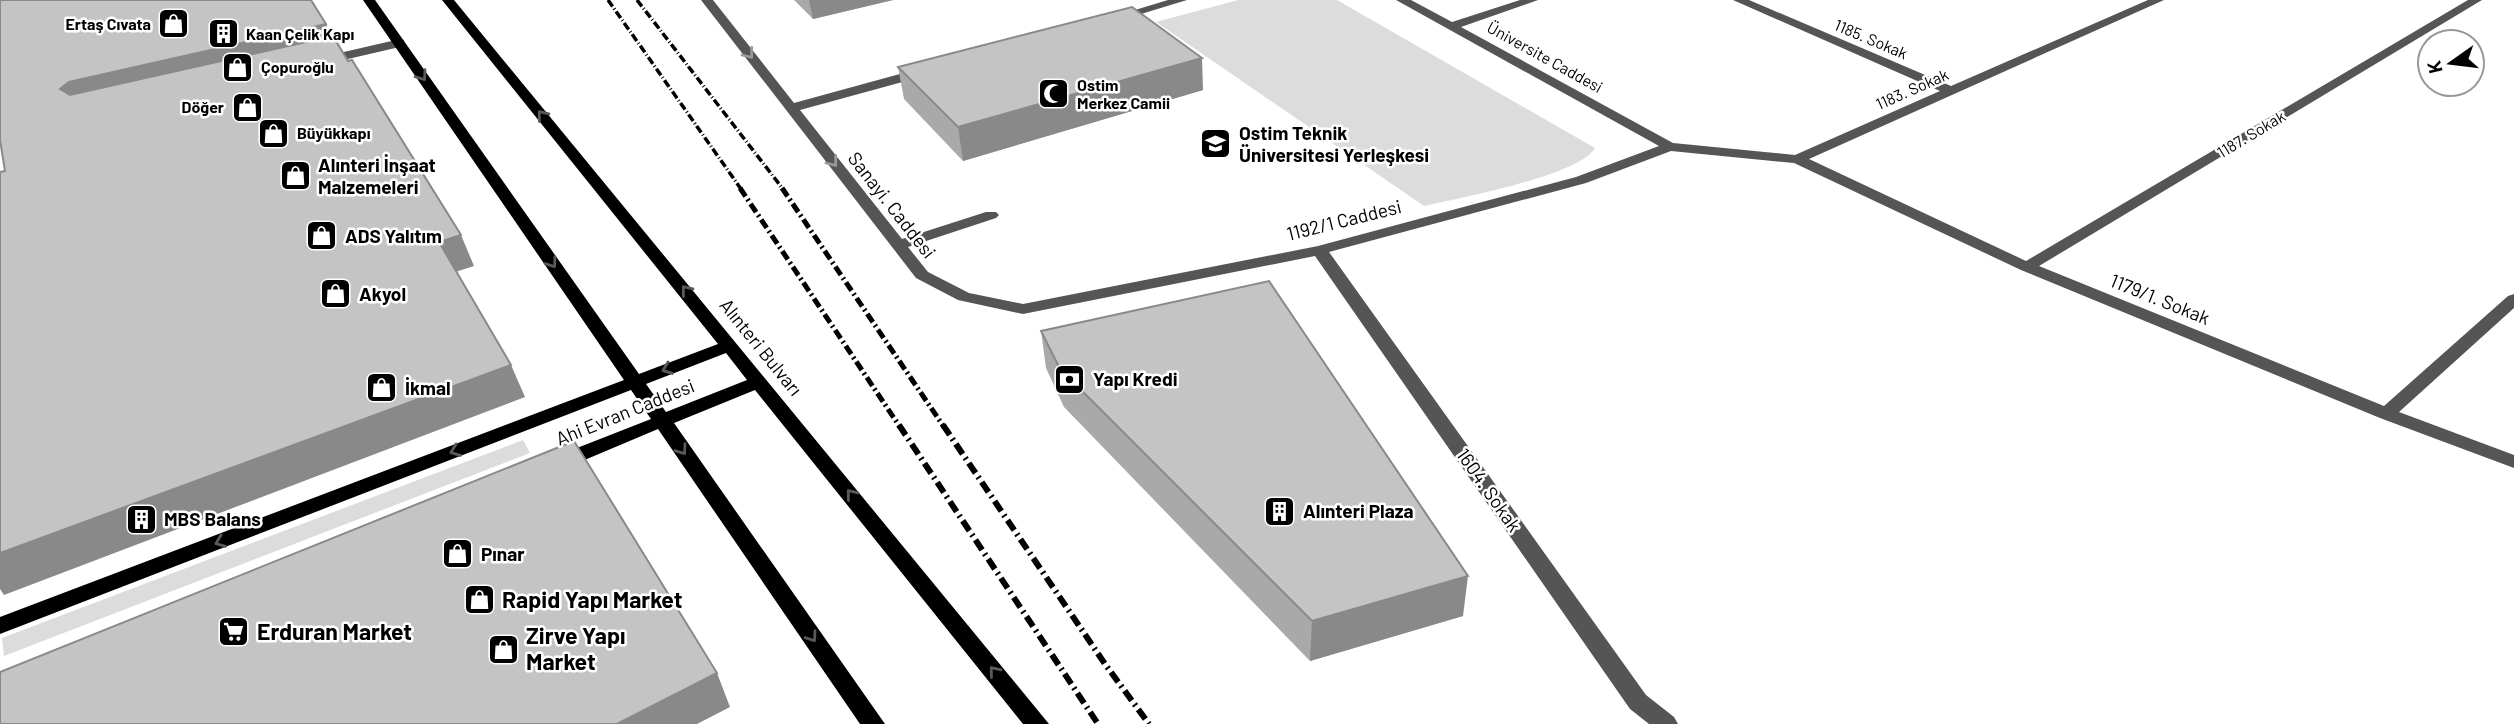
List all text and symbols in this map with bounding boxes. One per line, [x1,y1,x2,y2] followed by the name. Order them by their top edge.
[157,7,191,41] shop icon: Ertaş Cıvata
[65,14,151,33] place label: Ertaş Cıvata
[1832,15,1911,62] street label: 1185. Sokak
[206,17,240,51] building icon: Kaan Çelik Kapı
[1484,17,1606,96] street label: Üniversite Caddesi
[246,24,355,43] place label: Kaan Çelik Kapı
[2416,28,2486,98] north arrow
[740,46,753,58] one-way arrow
[221,50,255,84] shop icon: Çopuroğlu
[261,57,334,76] place label: Çopuroğlu
[2421,59,2447,76] text: K
[1872,64,1951,113] street label: 1183. Sokak
[414,68,426,81] one-way arrow
[1077,75,1170,112] place label: Ostim Merkez Camii
[1037,77,1071,111] mosque icon: Ostim Merkez Camii
[230,90,264,124] shop icon: Döğer
[182,97,224,116] place label: Döğer
[2213,106,2288,161] street label: 1187. Sokak
[538,110,550,123] one-way arrow
[257,116,291,150] shop icon: Büyükkapı
[1239,121,1429,166] place label: Ostim Teknik Üniversitesi Yerleşkesi
[297,123,371,142] place label: Büyükkapı
[1199,127,1233,161] school or university icon: Ostim Teknik Üniversitesi Yerleşkesi
[844,147,941,263] street label: Sanayi. Caddesi
[318,153,436,198] place label: Alınteri İnşaat Malzemeleri
[825,154,838,167] one-way arrow
[278,159,312,193] shop icon: Alınteri İnşaat Malzemeleri
[1284,194,1404,245] street label: 1192/1 Caddesi
[305,219,339,253] shop icon: ADS Yalıtım
[345,224,442,247] place label: ADS Yalıtım
[544,255,556,268] one-way arrow
[2107,268,2213,329] street label: 1179/1. Sokak
[319,277,353,311] shop icon: Akyol
[359,282,406,305] place label: Akyol
[682,286,695,298] one-way arrow
[715,294,808,400] street label: Alınteri Bulvarı
[662,361,674,375] one-way arrow
[1053,362,1087,396] bank icon: Yapı Kredi
[1093,367,1178,390] place label: Yapı Kredi
[365,371,399,405] shop icon: İkmal
[552,373,697,450] street label: Ahi Evran Caddesi
[405,376,451,399] place label: İkmal
[674,442,686,455] one-way arrow
[450,443,462,457] one-way arrow
[1452,443,1527,536] street label: 1604. Sokak
[847,489,859,502] one-way arrow
[1263,494,1297,528] building icon: Alınteri Plaza
[1303,499,1413,522] place label: Alınteri Plaza
[124,502,158,536] building icon: MBS Balans
[164,507,261,530] place label: MBS Balans
[214,533,226,547] one-way arrow
[441,537,475,571] shop icon: Pınar
[481,542,525,565] place label: Pınar
[462,583,496,617] shop icon: Rapid Yapı Market
[502,585,682,613] place label: Rapid Yapı Market
[217,615,251,649] supermarket icon: Erduran Market
[257,617,412,645] place label: Erduran Market
[526,621,625,675] place label: Zirve Yapı Market
[804,629,817,642] one-way arrow
[486,632,520,666] shop icon: Zirve Yapı Market
[990,666,1002,679] one-way arrow

